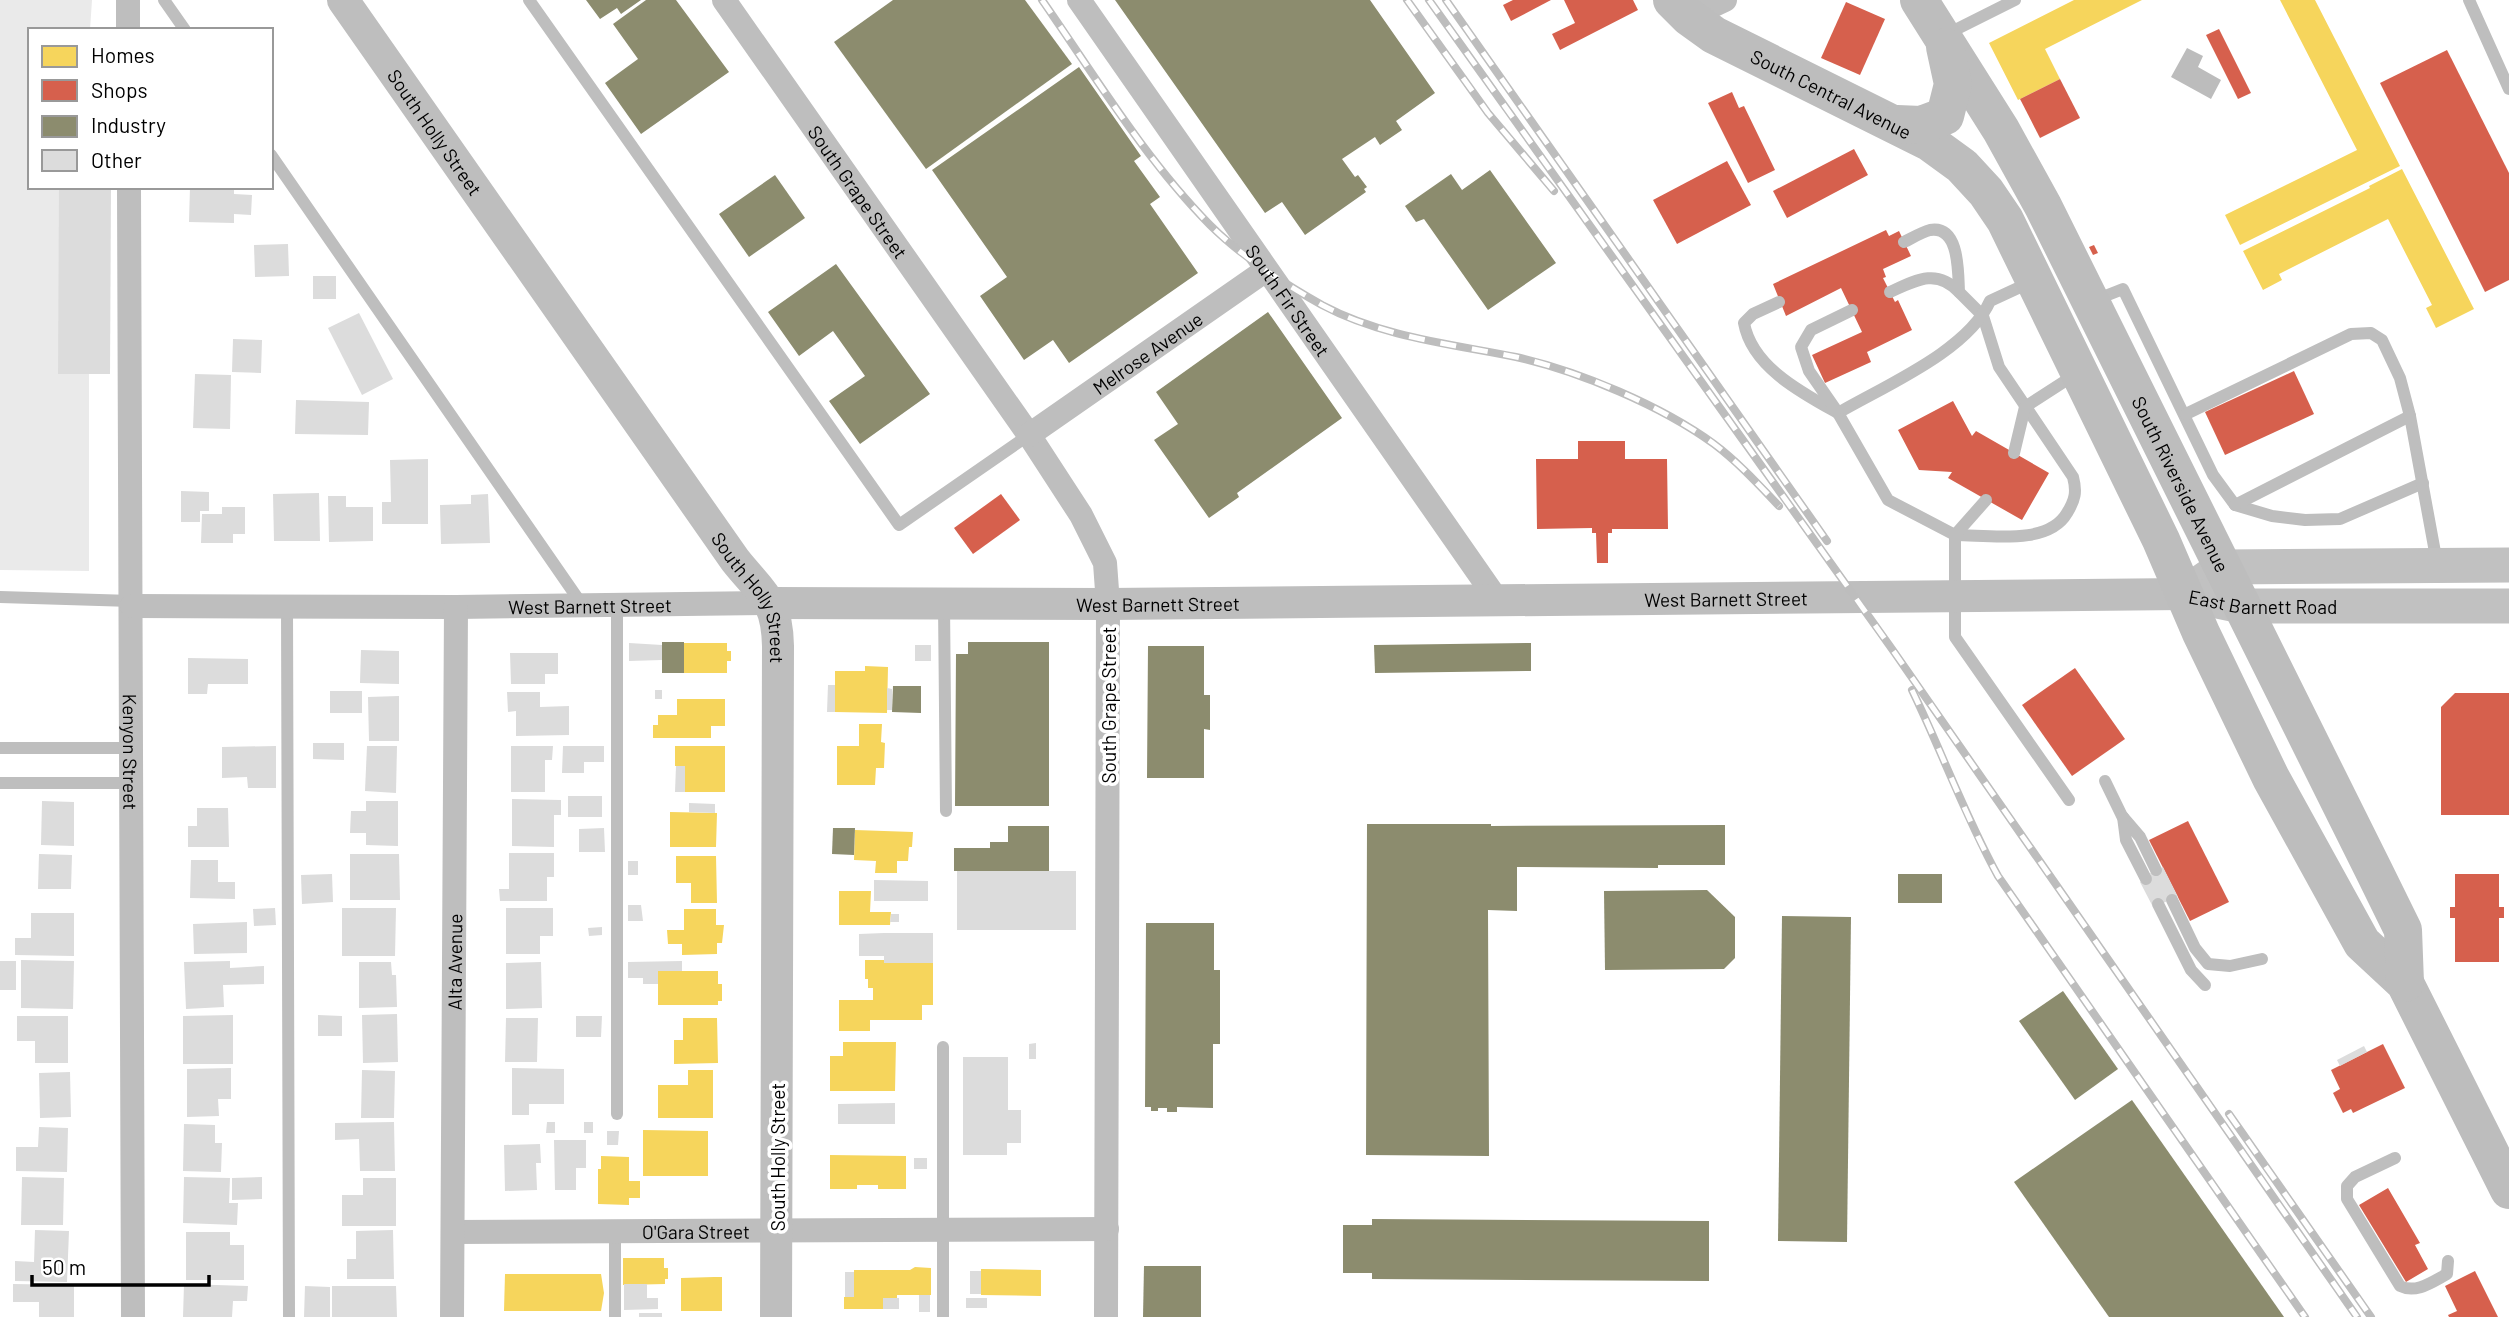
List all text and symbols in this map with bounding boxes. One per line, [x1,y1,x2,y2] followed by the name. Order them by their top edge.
[28,28,273,189] legend
[91,42,155,67] text: Homes
[1747,44,1916,143] street label: South Central Avenue
[383,64,487,199] street label: South Holly Street
[91,77,148,102] text: Shops
[91,112,166,137] text: Industry
[804,121,913,263] street label: South Grape Street
[91,147,142,172] text: Other
[1241,240,1335,361] street label: South Fir Street
[1088,306,1207,399] street label: Melrose Avenue
[2128,392,2235,576] street label: South Riverside Avenue
[707,527,790,664] street label: South Holly Street
[2187,584,2337,618] street label: East Barnett Road
[1644,586,1808,611] street label: West Barnett Street
[1076,591,1240,616] street label: West Barnett Street
[508,593,672,618] street label: West Barnett Street
[1097,627,1120,783] street label: South Grape Street
[119,694,143,810] street label: Kenyon Street
[442,914,466,1010] street label: Alta Avenue
[766,1083,789,1231] street label: South Holly Street
[642,1219,750,1243] street label: O'Gara Street
[32,1244,208,1288] scale bar
[42,1254,86,1279] text: 50 m

